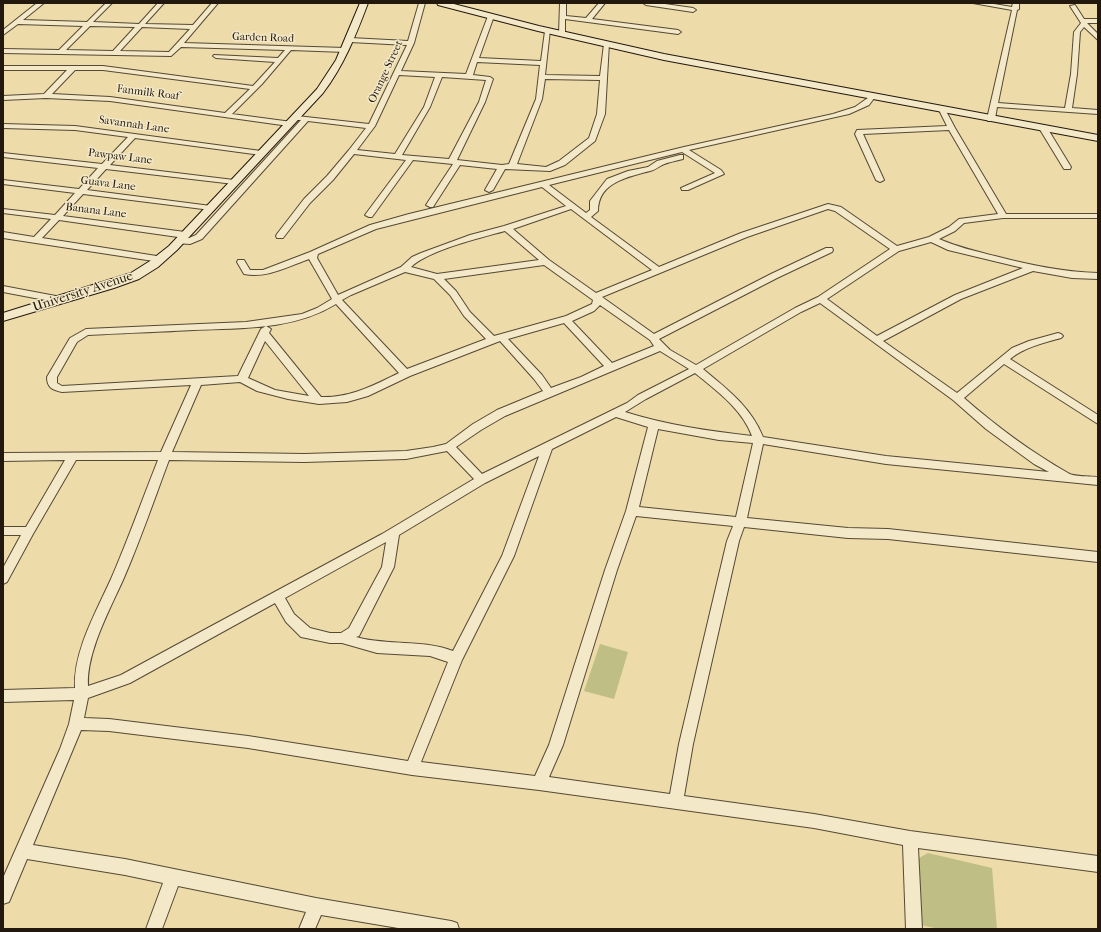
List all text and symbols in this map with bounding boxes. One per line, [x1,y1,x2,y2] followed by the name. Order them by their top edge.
[232,30,294,46] street label: Garden Road
[366,39,406,105] street label: Orange Street
[116,83,180,103] street label: Fanmilk Roaf
[98,114,170,136] street label: Savannah Lane
[87,147,153,167] street label: Pawpaw Lane
[80,174,136,194] street label: Guava Lane
[65,201,127,221] street label: Banana Lane
[31,268,135,316] street label: University Avenue

